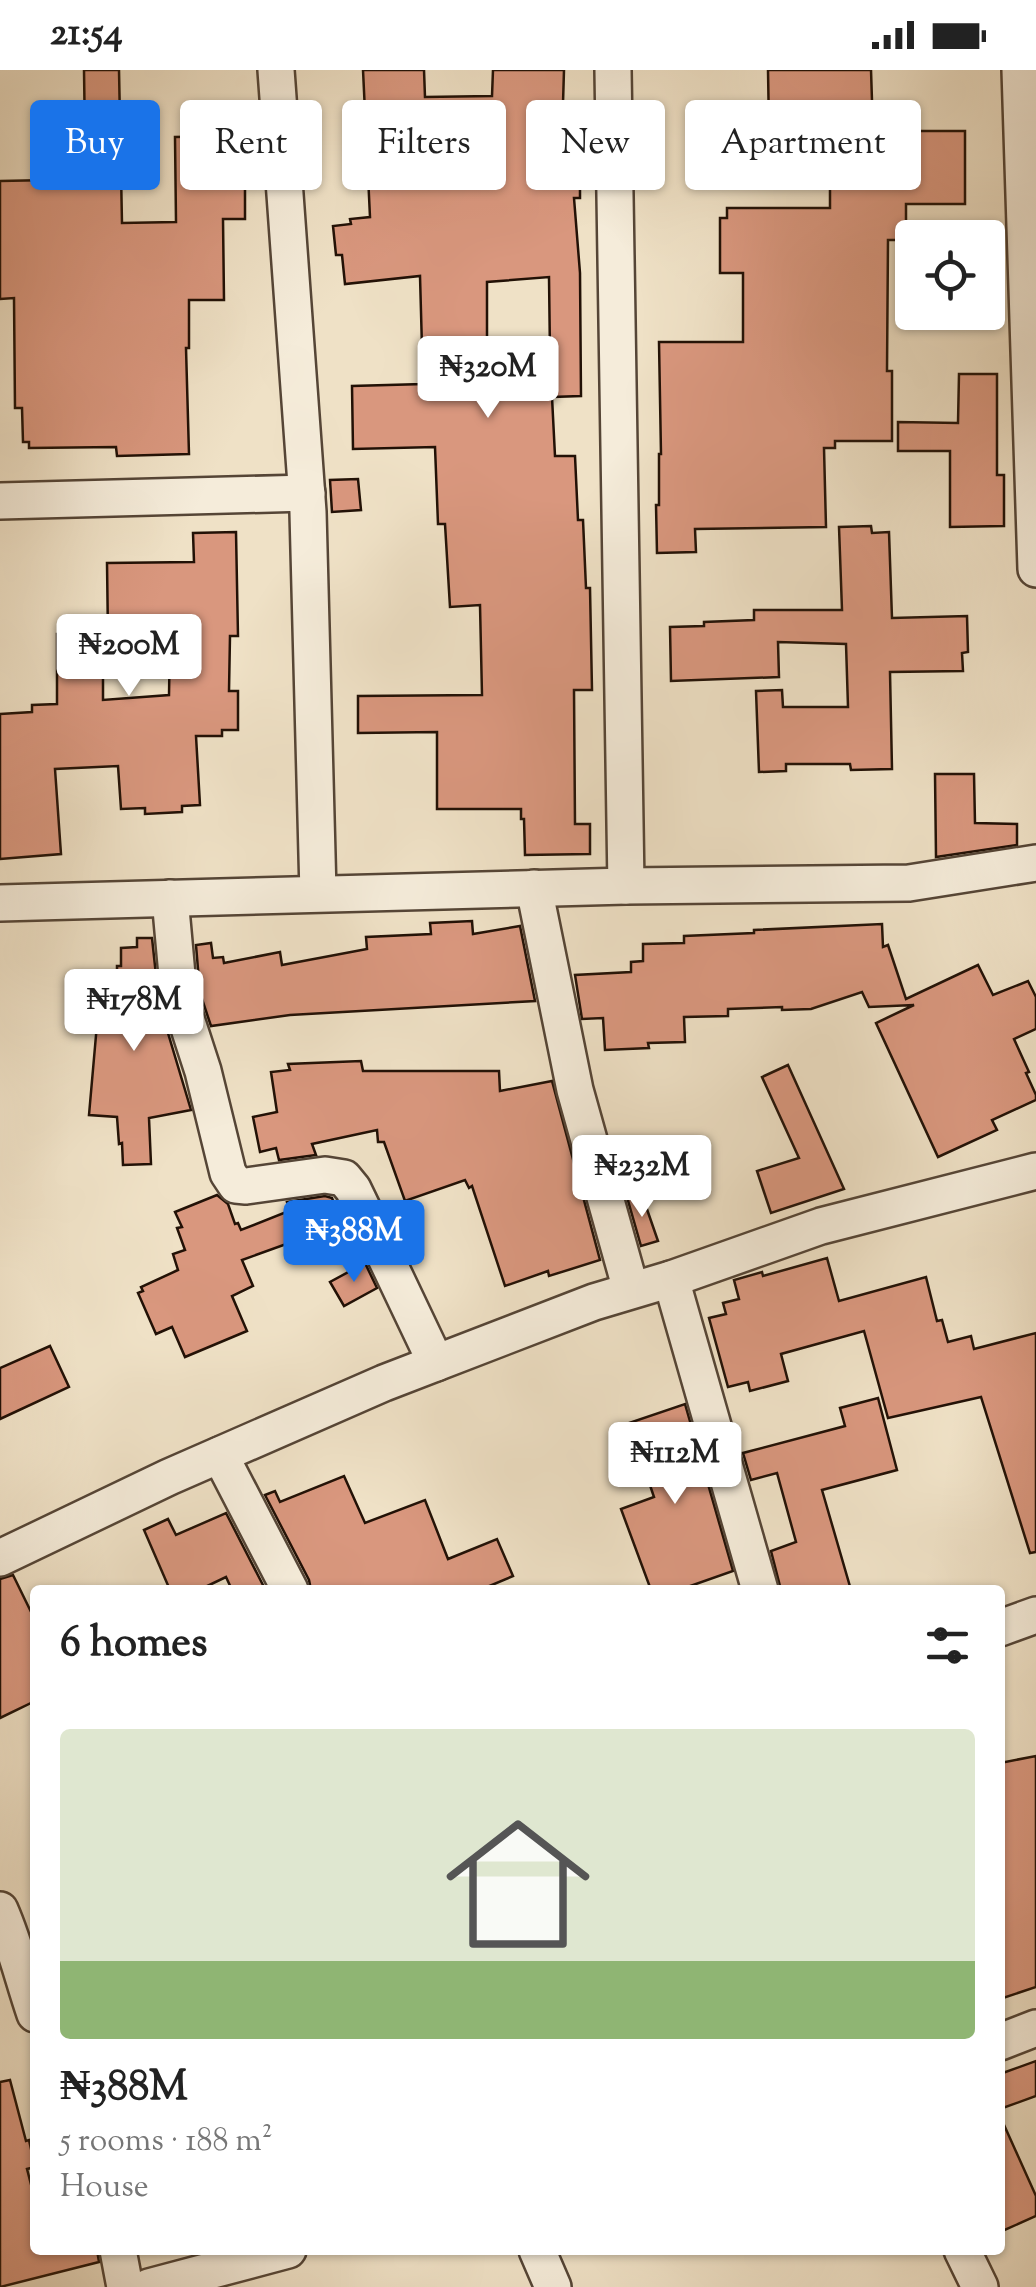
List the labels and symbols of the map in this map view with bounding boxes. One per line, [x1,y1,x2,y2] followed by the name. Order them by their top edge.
[418,336,558,421] pin: ₦320M
[59,614,199,699] pin: ₦200M
[64,969,204,1054] pin: ₦178M
[572,1135,712,1220] pin: ₦232M
[284,1200,424,1285] pin: ₦388M
[605,1422,745,1507] pin: ₦112M

